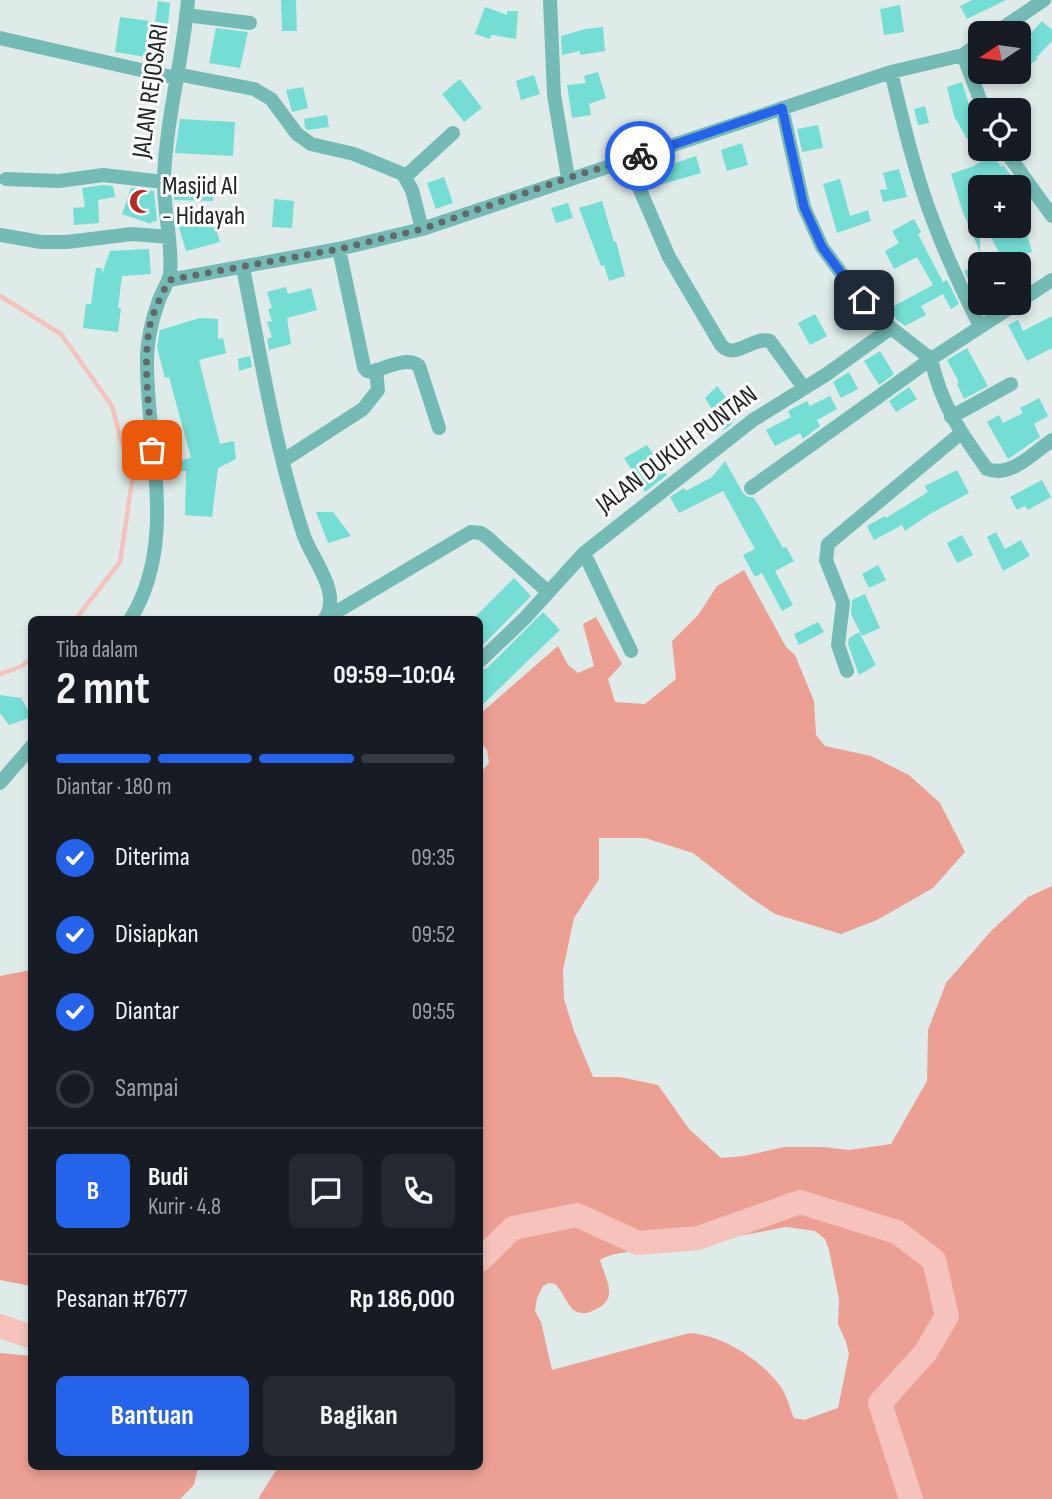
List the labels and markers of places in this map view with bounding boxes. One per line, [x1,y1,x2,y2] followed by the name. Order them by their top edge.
[162,171,245,232] place label: Masjid Al - Hidayah
[128,187,156,215] mosque icon: Masjid Al - Hidayah
[834,270,894,330] pin
[122,420,182,480] pin

